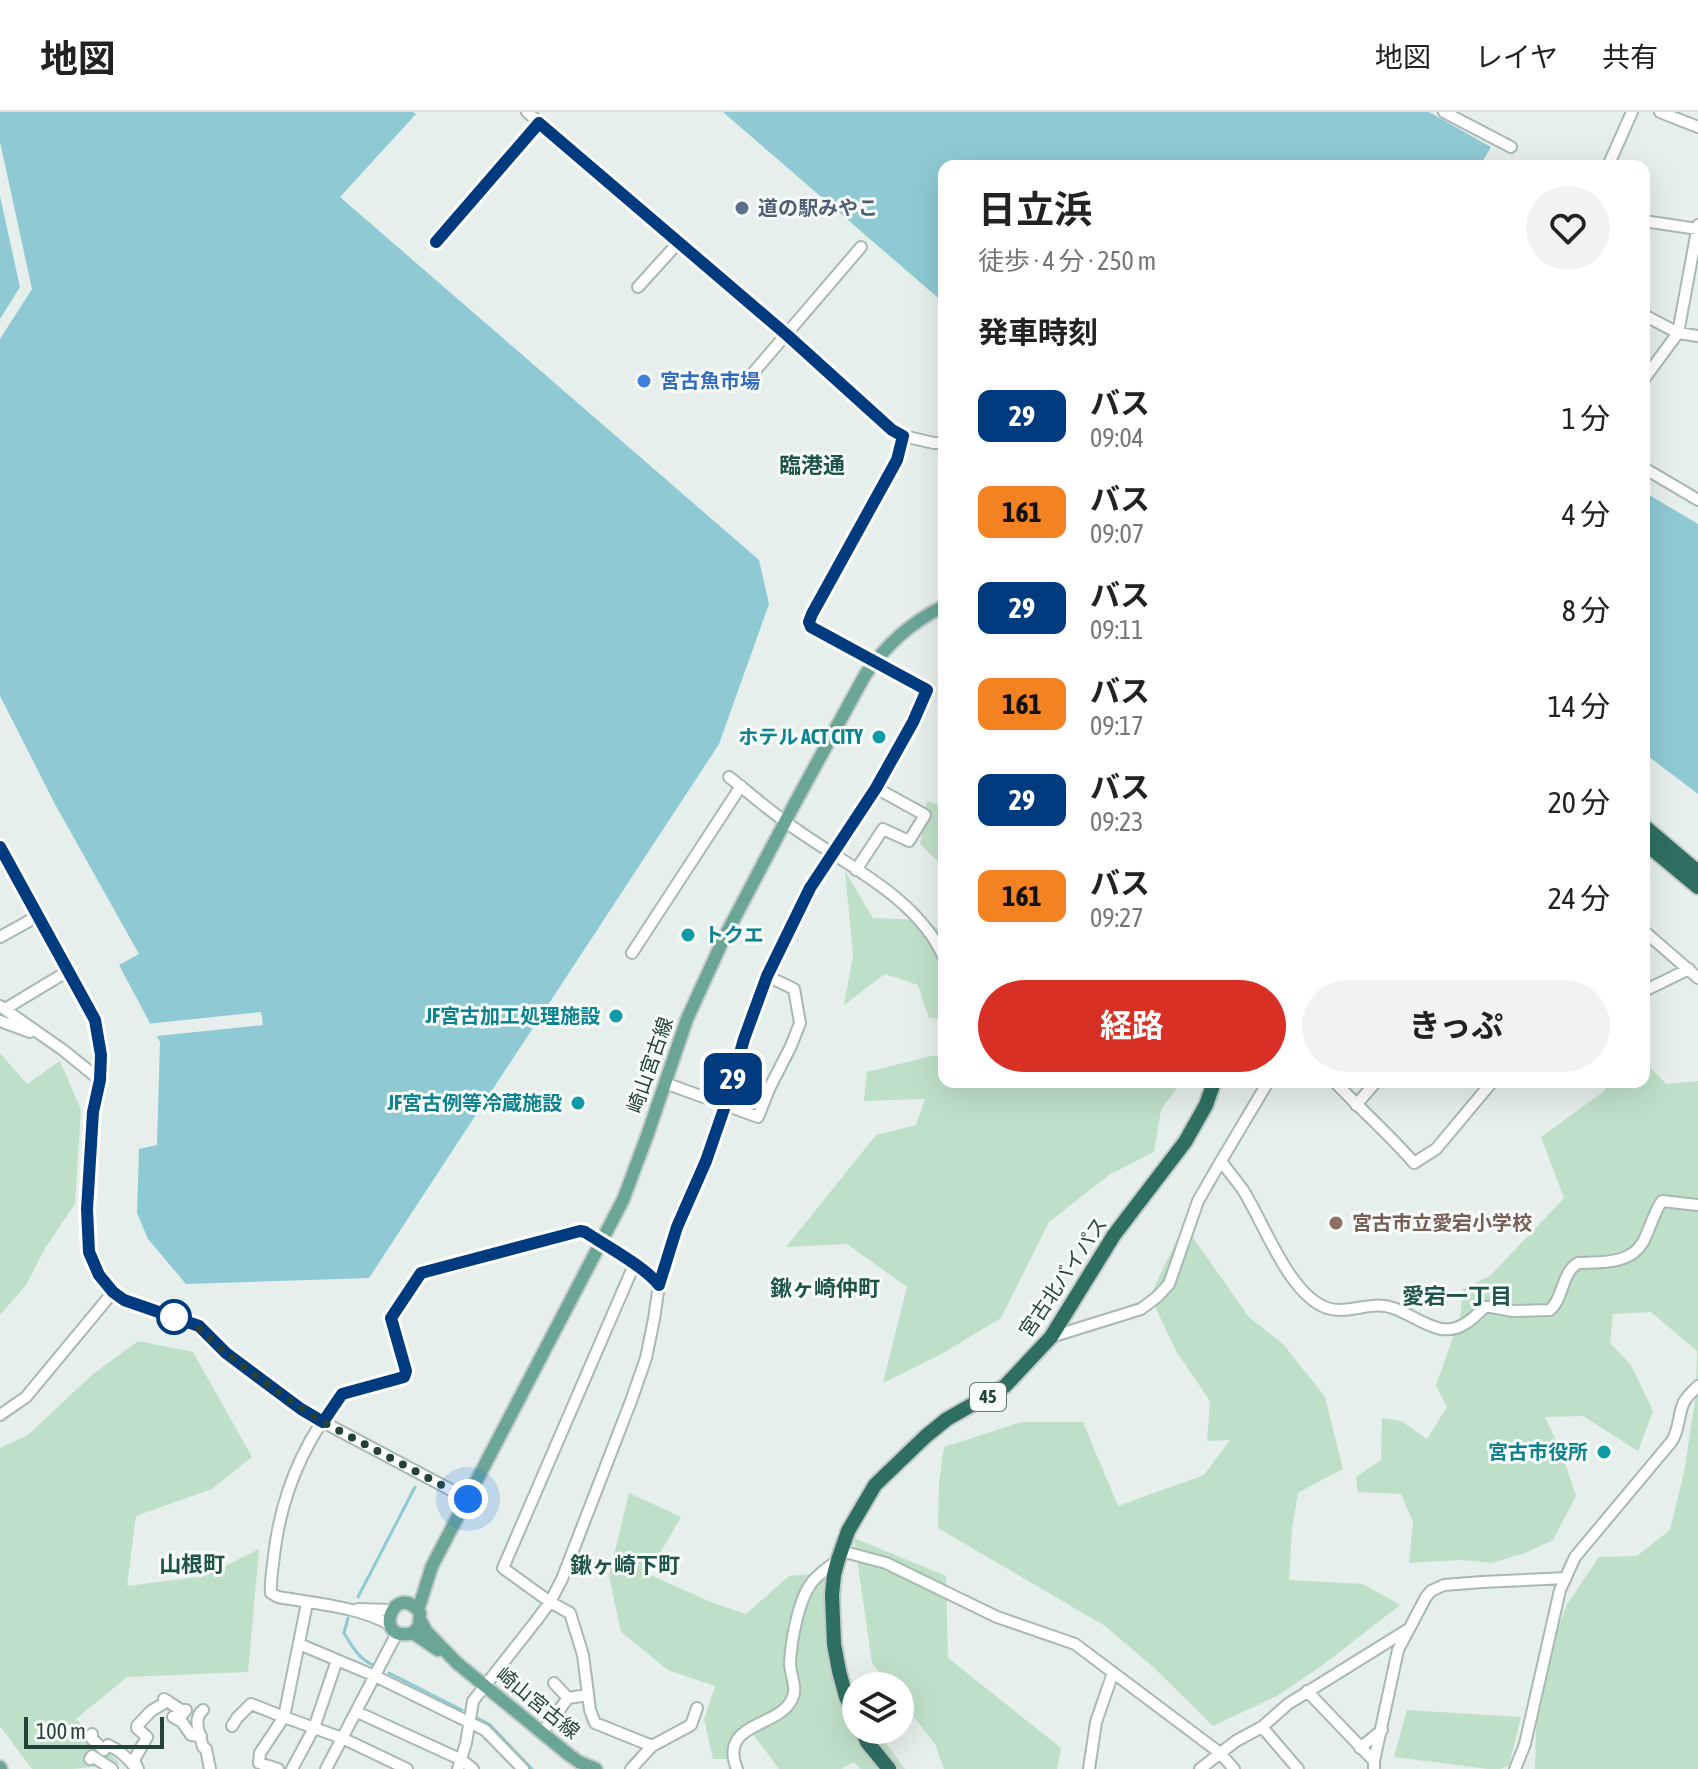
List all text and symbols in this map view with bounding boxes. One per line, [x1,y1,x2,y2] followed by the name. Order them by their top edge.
[40,37,116,80] text: 地図
[1375,41,1431,73] text: 地図
[1475,41,1558,73] text: レイヤ
[1602,41,1658,73] text: 共有
[1526,186,1610,270] button: heart
[978,188,1092,231] text: 日立浜
[758,196,878,219] place label: 道の駅みやこ
[733,199,751,217] marker: 道の駅みやこ
[978,246,1156,276] text: 徒歩 · 4 分 · 250 m
[978,315,1098,349] text: 発車時刻
[660,369,760,392] place label: 宮古魚市場
[635,372,653,390] marker: 宮古魚市場
[1090,386,1150,420] text: バス
[1009,400,1035,432] text: 29
[1562,401,1610,435] text: 1 分
[1090,423,1144,453] text: 09:04
[779,452,845,478] district label: 臨港通
[1090,482,1150,516] text: バス
[1002,496,1042,528] text: 161
[1562,497,1610,531] text: 4 分
[1090,519,1144,549] text: 09:07
[1090,578,1150,612] text: バス
[1009,592,1035,624] text: 29
[1562,593,1610,627] text: 8 分
[1090,615,1144,645] text: 09:11
[1090,674,1150,708] text: バス
[1002,688,1042,720] text: 161
[1548,689,1610,723] text: 14 分
[1090,711,1144,741] text: 09:17
[738,725,864,748] place label: ホテル ACT CITY
[870,728,888,746] marker: ホテル ACT CITY
[1090,770,1150,804] text: バス
[1009,784,1035,816] text: 29
[1548,785,1610,819] text: 20 分
[1090,807,1144,837] text: 09:23
[1090,866,1150,900] text: バス
[1002,880,1042,912] text: 161
[1548,881,1610,915] text: 24 分
[1090,903,1144,933] text: 09:27
[704,923,764,946] place label: トクエ
[679,926,697,944] marker: トクエ
[978,980,1286,1072] button: 経路
[1302,980,1610,1072] button: きっぷ
[425,1004,600,1027] place label: JF宮古加工処理施設
[607,1007,625,1025] marker: JF宮古加工処理施設
[622,1014,677,1116] street label: 崎山宮古線
[697,1053,769,1105] line badge: 29
[720,1063,746,1095] text: 29
[387,1091,562,1114] place label: JF宮古例等冷蔵施設
[569,1094,587,1112] marker: JF宮古例等冷蔵施設
[1352,1211,1532,1234] place label: 宮古市立愛宕小学校
[1014,1212,1111,1341] street label: 宮古北バイパス
[1327,1214,1345,1232] marker: 宮古市立愛宕小学校
[770,1275,880,1301] district label: 鍬ヶ崎仲町
[1402,1283,1512,1309] district label: 愛宕一丁目
[157,1300,191,1334] unlabelled marker
[970,1383,1006,1411] road number: 45
[1488,1440,1588,1463] place label: 宮古市役所
[1595,1443,1613,1461] marker: 宮古市役所
[448,1479,488,1519] your location
[159,1551,225,1577] district label: 山根町
[570,1552,680,1578] district label: 鍬ヶ崎下町
[492,1662,584,1743] street label: 崎山宮古線
[842,1672,914,1744] map controls
[842,1672,914,1744] button: layers
[24,1713,164,1749] scale bar
[36,1718,86,1744] text: 100 m

